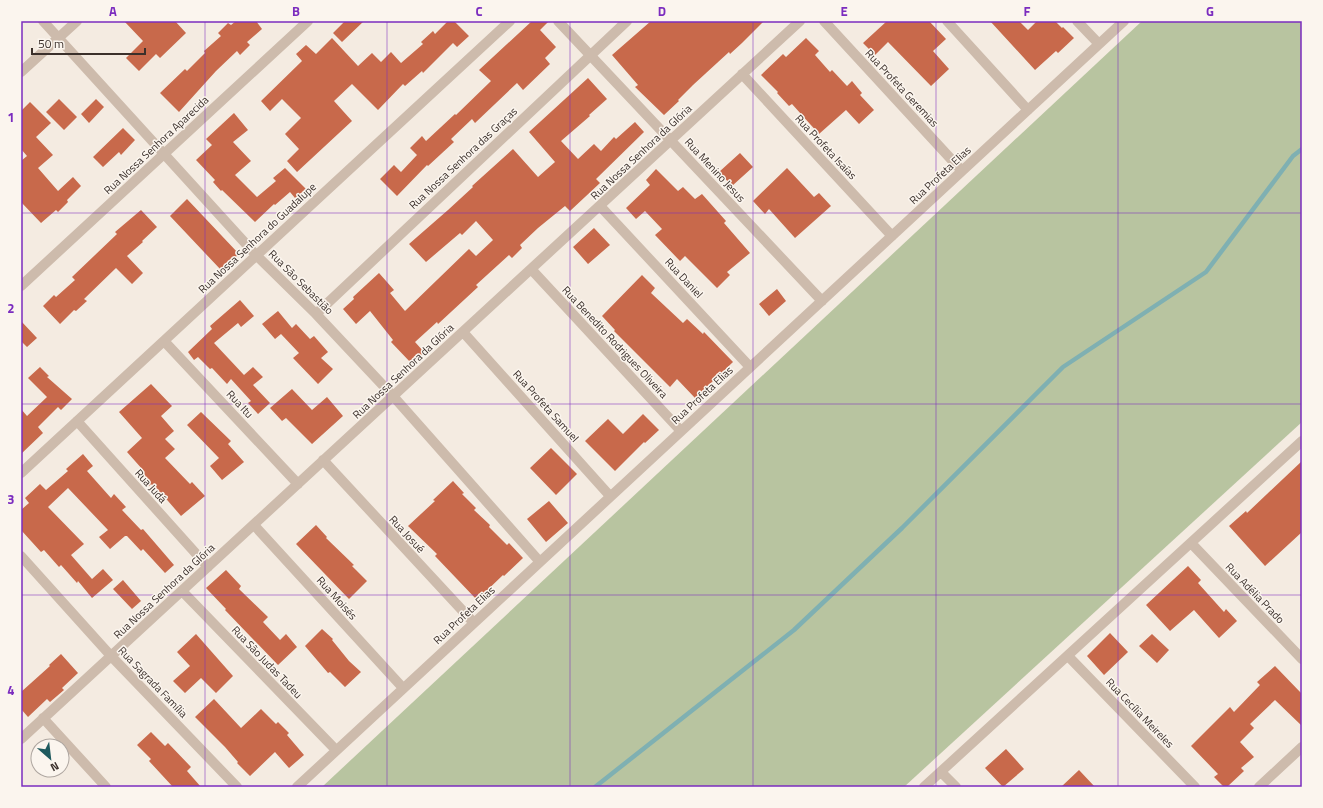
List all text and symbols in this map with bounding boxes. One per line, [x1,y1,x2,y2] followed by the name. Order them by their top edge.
[109,1,117,21] text: A
[292,1,300,21] text: B
[475,1,483,21] text: C
[658,1,666,21] text: D
[840,1,848,21] text: E
[1024,1,1031,21] text: F
[1206,1,1214,21] text: G
[32,30,145,56] scale bar
[38,34,64,53] text: 50 m
[862,46,942,130] street label: Rua Profeta Geremias
[100,92,212,198] street label: Rua Nossa Senhora Aparecida
[587,100,696,203] street label: Rua Nossa Senhora da Glória
[405,103,521,213] street label: Rua Nossa Senhora das Graças
[7,107,15,127] text: 1
[792,111,860,183] street label: Rua Profeta Isaías
[681,134,749,206] street label: Rua Menino Jesus
[906,142,974,208] street label: Rua Profeta Elias
[195,179,320,297] street label: Rua Nossa Senhora do Guadalupe
[265,246,337,318] street label: Rua São Sebastião
[661,254,707,302] street label: Rua Daniel
[559,282,672,402] street label: Rua Benedito Rodrigues Oliveira
[7,298,15,318] text: 2
[349,319,458,422] street label: Rua Nossa Senhora da Glória
[668,362,736,428] street label: Rua Profeta Elias
[509,366,583,446] street label: Rua Profeta Samuel
[223,386,257,422] street label: Rua Itu
[131,465,171,507] street label: Rua Judá
[7,489,15,509] text: 3
[385,512,429,557] street label: Rua Josué
[110,539,219,642] street label: Rua Nossa Senhora da Glória
[1222,559,1288,627] street label: Rua Adélia Prado
[313,573,361,623] street label: Rua Moisés
[430,582,498,648] street label: Rua Profeta Elias
[228,622,306,702] street label: Rua São Judas Tadeu
[115,643,192,722] street label: Rua Sagrada Família
[1102,674,1178,752] street label: Rua Cecília Meireles
[7,680,15,700] text: 4
[30,738,70,778] north arrow
[48,758,62,776] text: N

